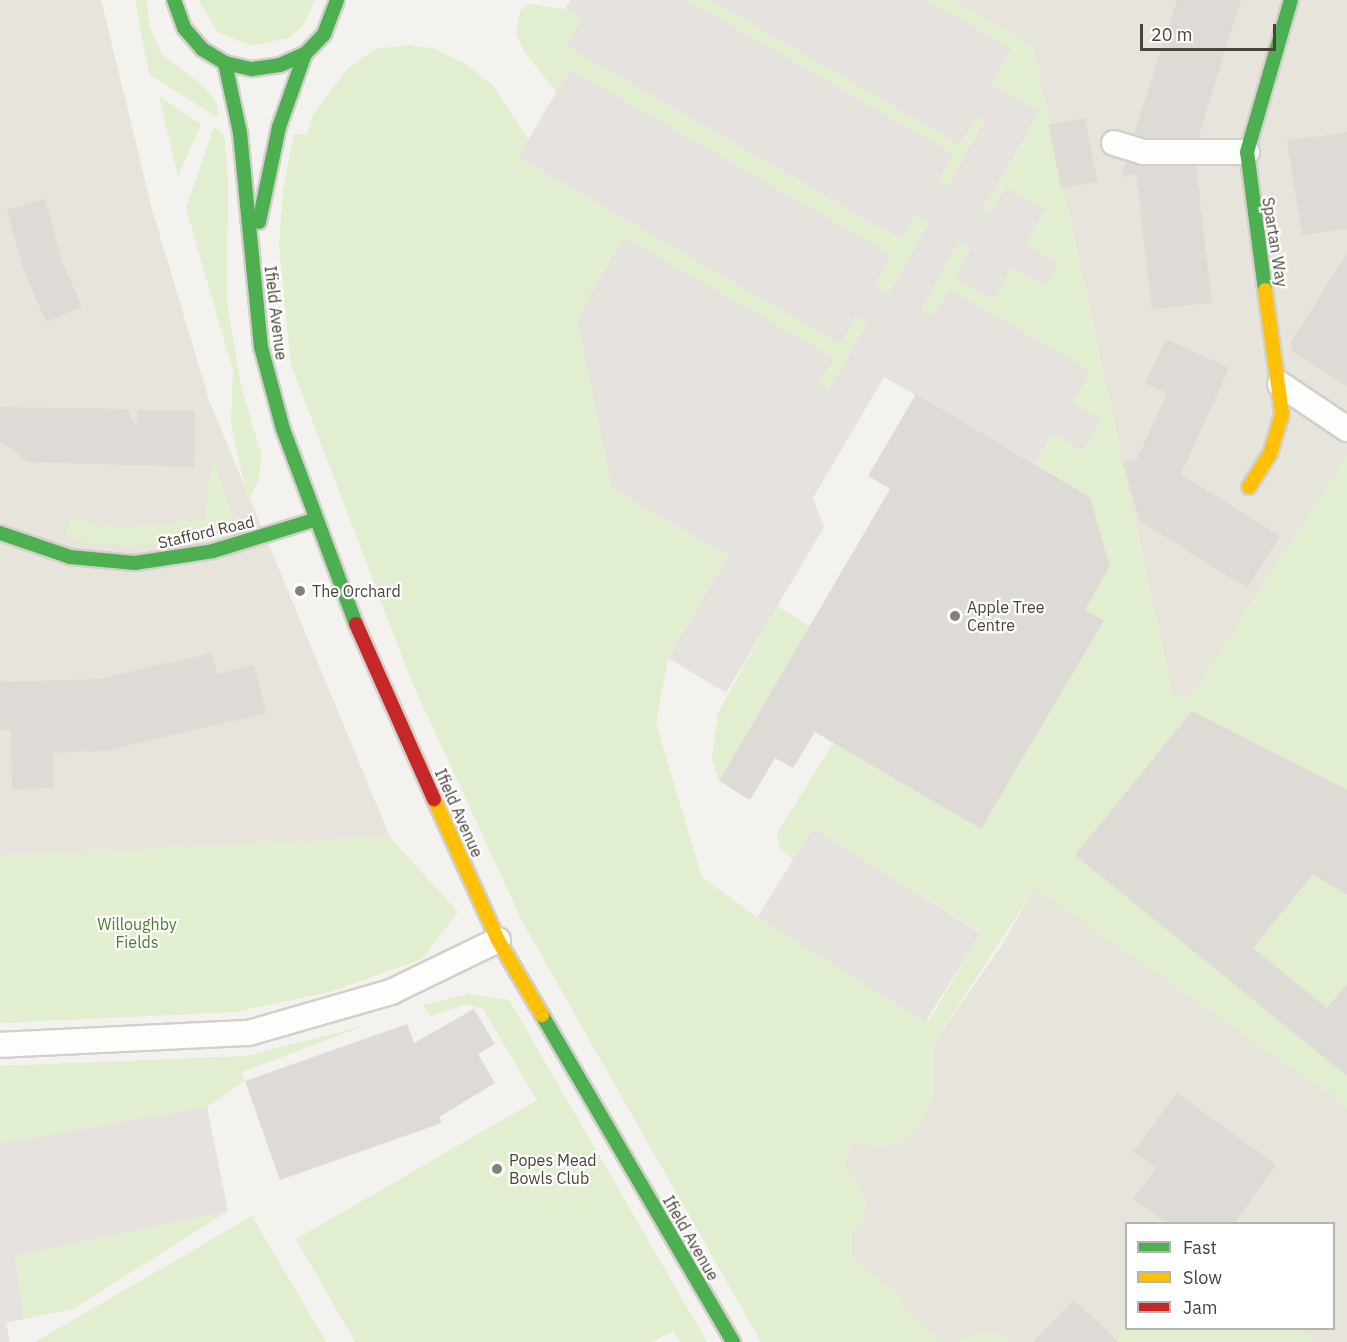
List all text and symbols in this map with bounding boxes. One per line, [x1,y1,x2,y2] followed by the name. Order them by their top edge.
[1143,12,1280,50] scale bar
[1151,23,1193,46] text: 20 m
[1258,196,1292,288] street label: Spartan Way
[261,265,291,361] street label: Ifield Avenue
[156,512,256,552] street label: Stafford Road
[312,581,401,601] place label: The Orchard
[293,584,307,598] marker: The Orchard
[967,597,1045,635] place label: Apple Tree Centre
[948,609,962,623] marker: Apple Tree Centre
[431,766,487,860] street label: Ifield Avenue
[97,914,177,952] park label: Willoughby Fields
[509,1150,597,1188] place label: Popes Mead Bowls Club
[490,1162,504,1176] marker: Popes Mead Bowls Club
[659,1192,723,1284] street label: Ifield Avenue
[1125,1222,1335,1330] legend
[1183,1236,1217,1259] text: Fast
[1183,1266,1222,1289] text: Slow
[1183,1296,1218,1319] text: Jam

